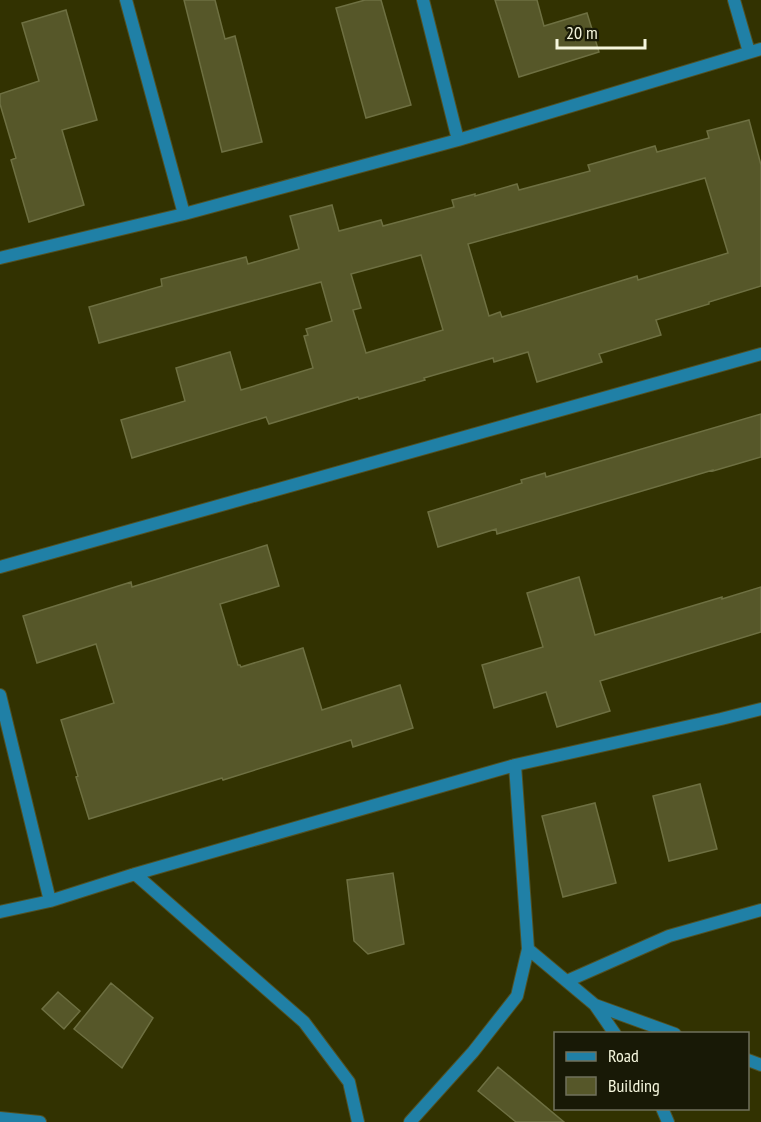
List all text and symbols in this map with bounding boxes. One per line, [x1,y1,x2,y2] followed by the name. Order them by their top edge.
[557,12,646,50] scale bar
[566,21,598,44] text: 20 m
[554,1032,749,1110] legend
[608,1044,639,1067] text: Road
[608,1074,660,1097] text: Building

